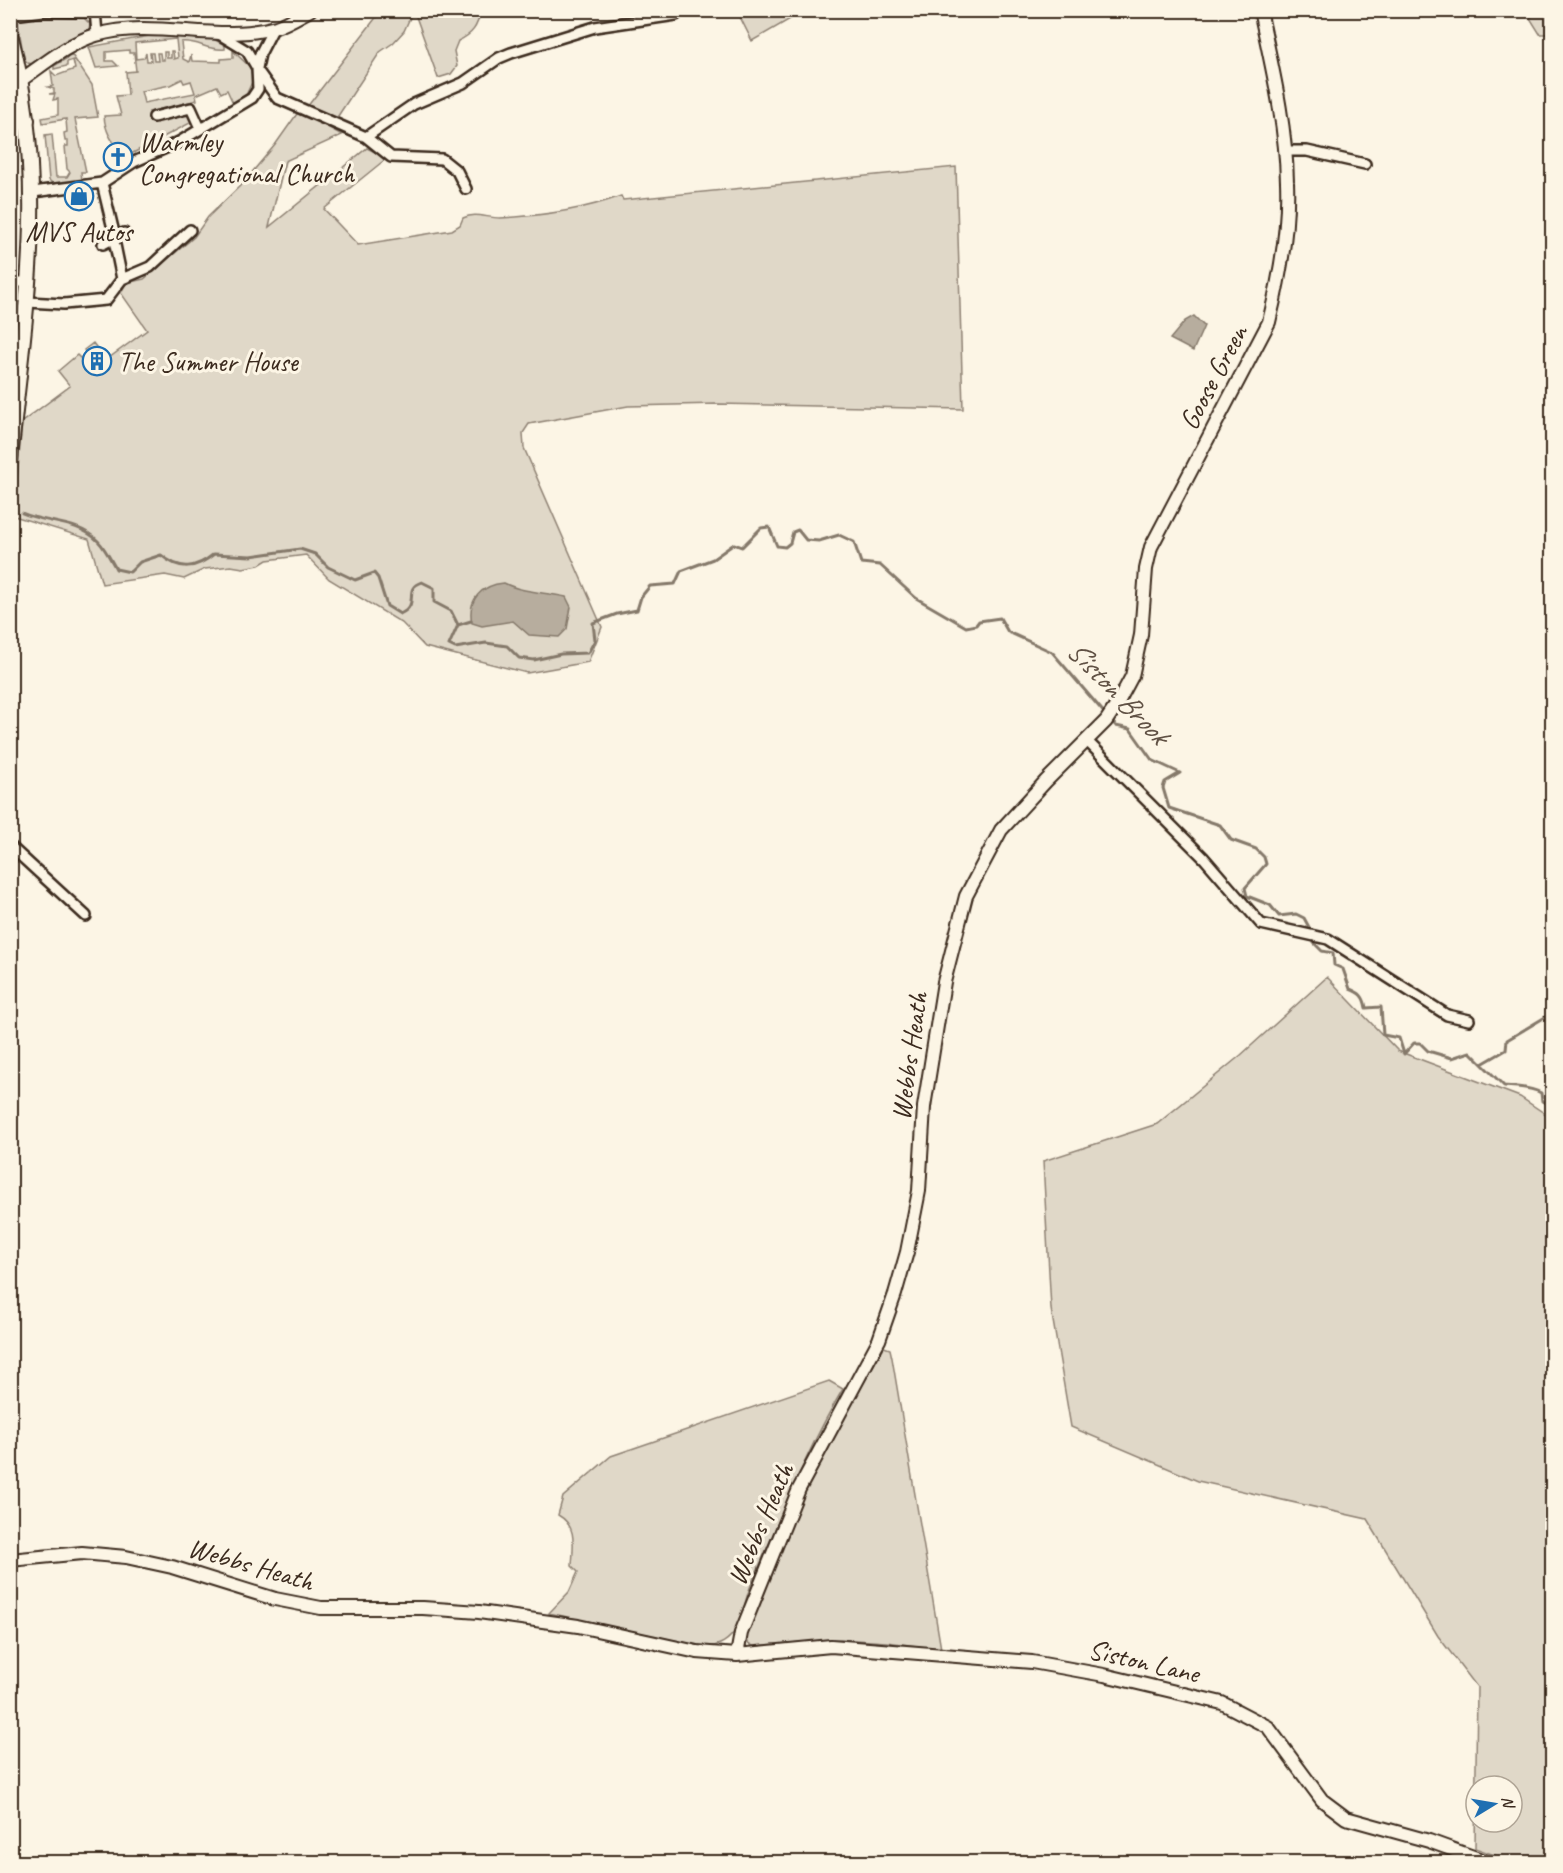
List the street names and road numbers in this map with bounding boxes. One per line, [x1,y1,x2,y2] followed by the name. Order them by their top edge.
[1171,317,1256,435] street label: Goose Green
[883,989,935,1122] street label: Webbs Heath
[719,1457,802,1590] street label: Webbs Heath
[184,1529,319,1599] street label: Webbs Heath
[1085,1631,1205,1691] street label: Siston Lane

